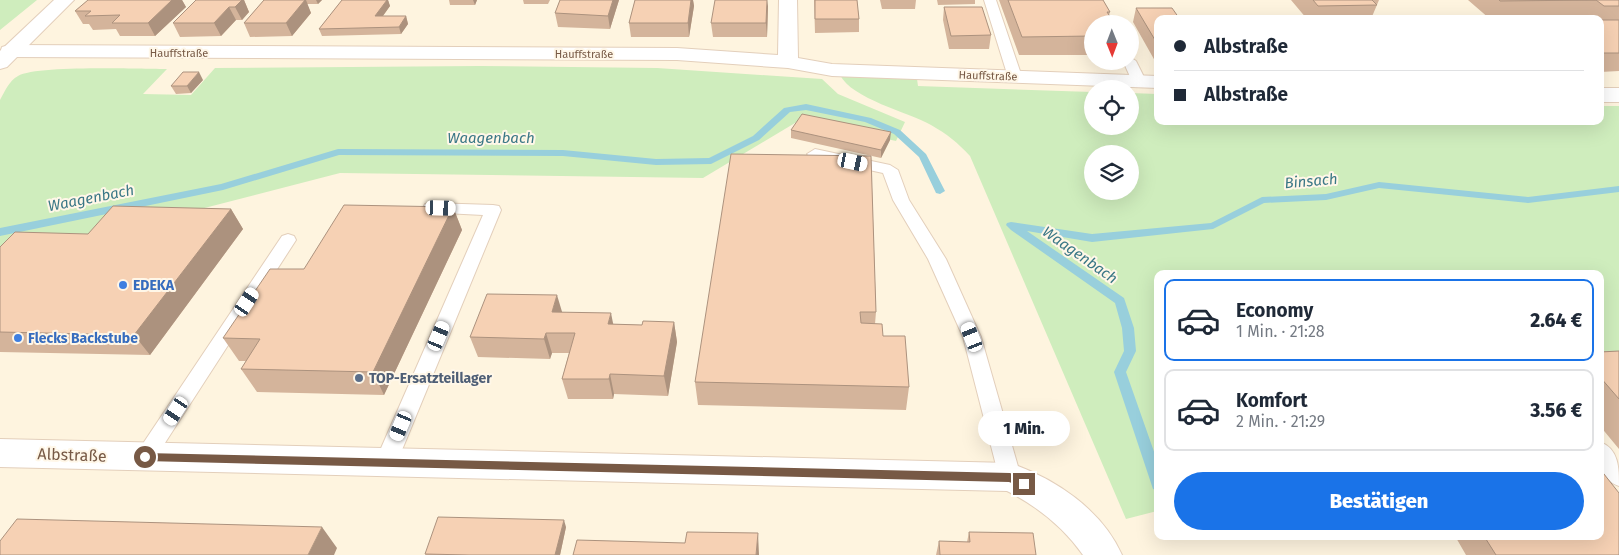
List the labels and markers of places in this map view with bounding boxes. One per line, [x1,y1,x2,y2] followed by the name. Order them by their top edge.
[133,277,175,294] place label: EDEKA
[117,279,129,291] marker: EDEKA
[28,330,138,347] place label: Flecks Backstube
[12,332,24,344] marker: Flecks Backstube
[369,370,492,387] place label: TOP-Ersatzteillager
[353,372,365,384] marker: TOP-Ersatzteillager

